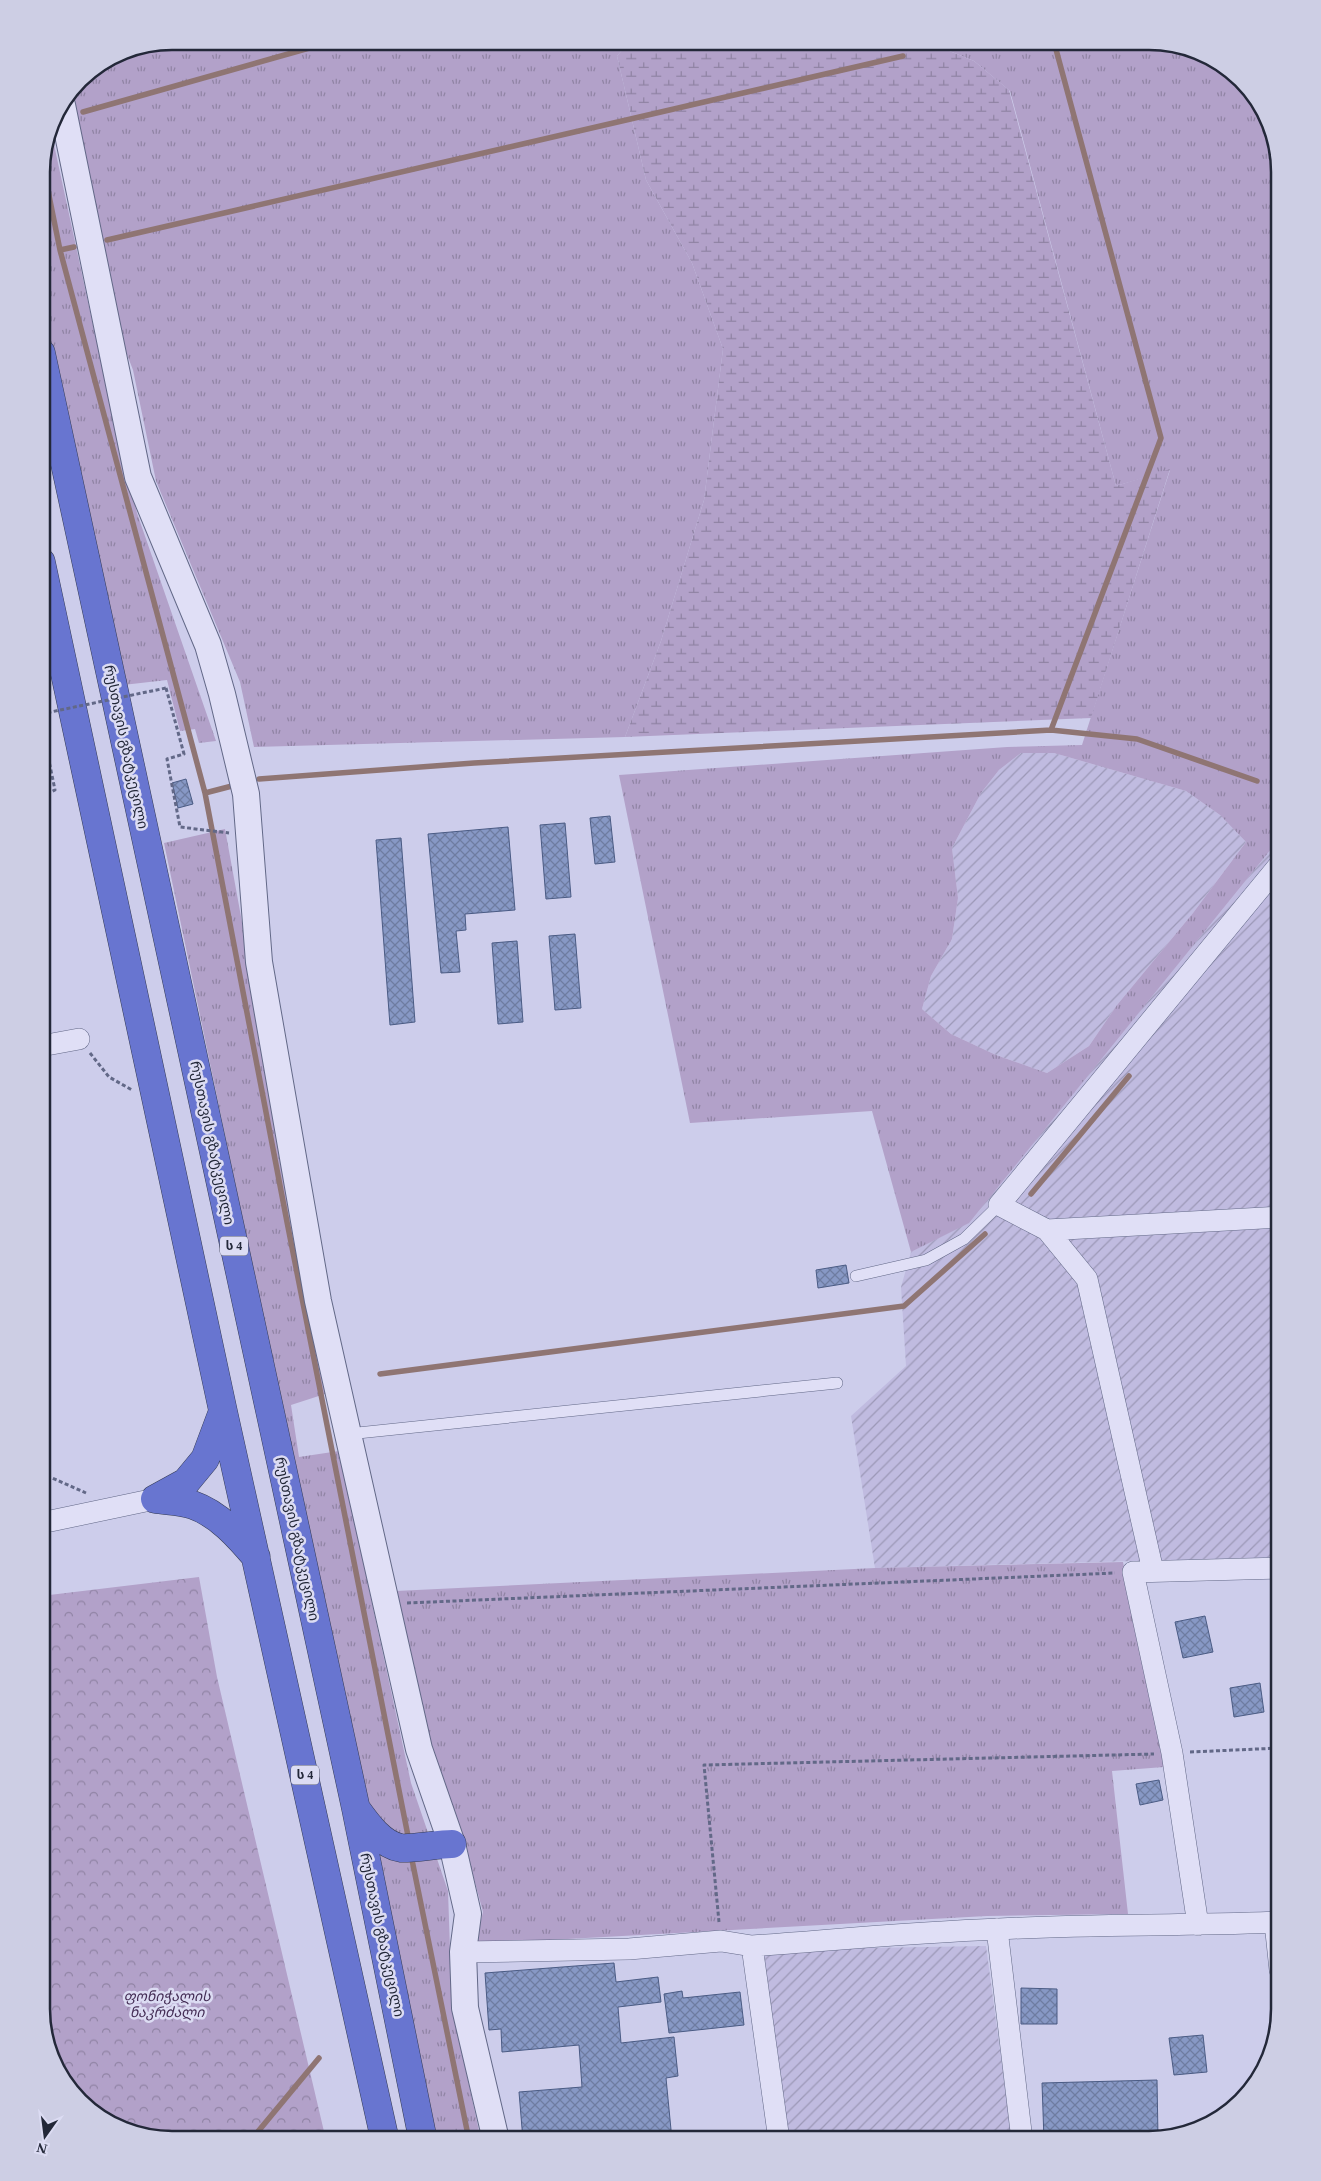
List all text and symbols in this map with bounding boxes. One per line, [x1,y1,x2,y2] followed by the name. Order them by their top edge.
[100,664,151,830] street label: რუსთავის გზატკეცილი
[186,1060,237,1226] street label: რუსთავის გზატკეცილი
[220,1236,248,1256] road number: ს 4
[271,1456,322,1622] street label: რუსთავის გზატკეცილი
[291,1766,319,1784] road number: ს 4
[356,1852,407,2018] street label: რუსთავის გზატკეცილი
[123,1989,211,2021] park label: ფონიჭალის ნაკრძალი
[20,2111,70,2161] north arrow
[35,2140,49,2157] text: N

